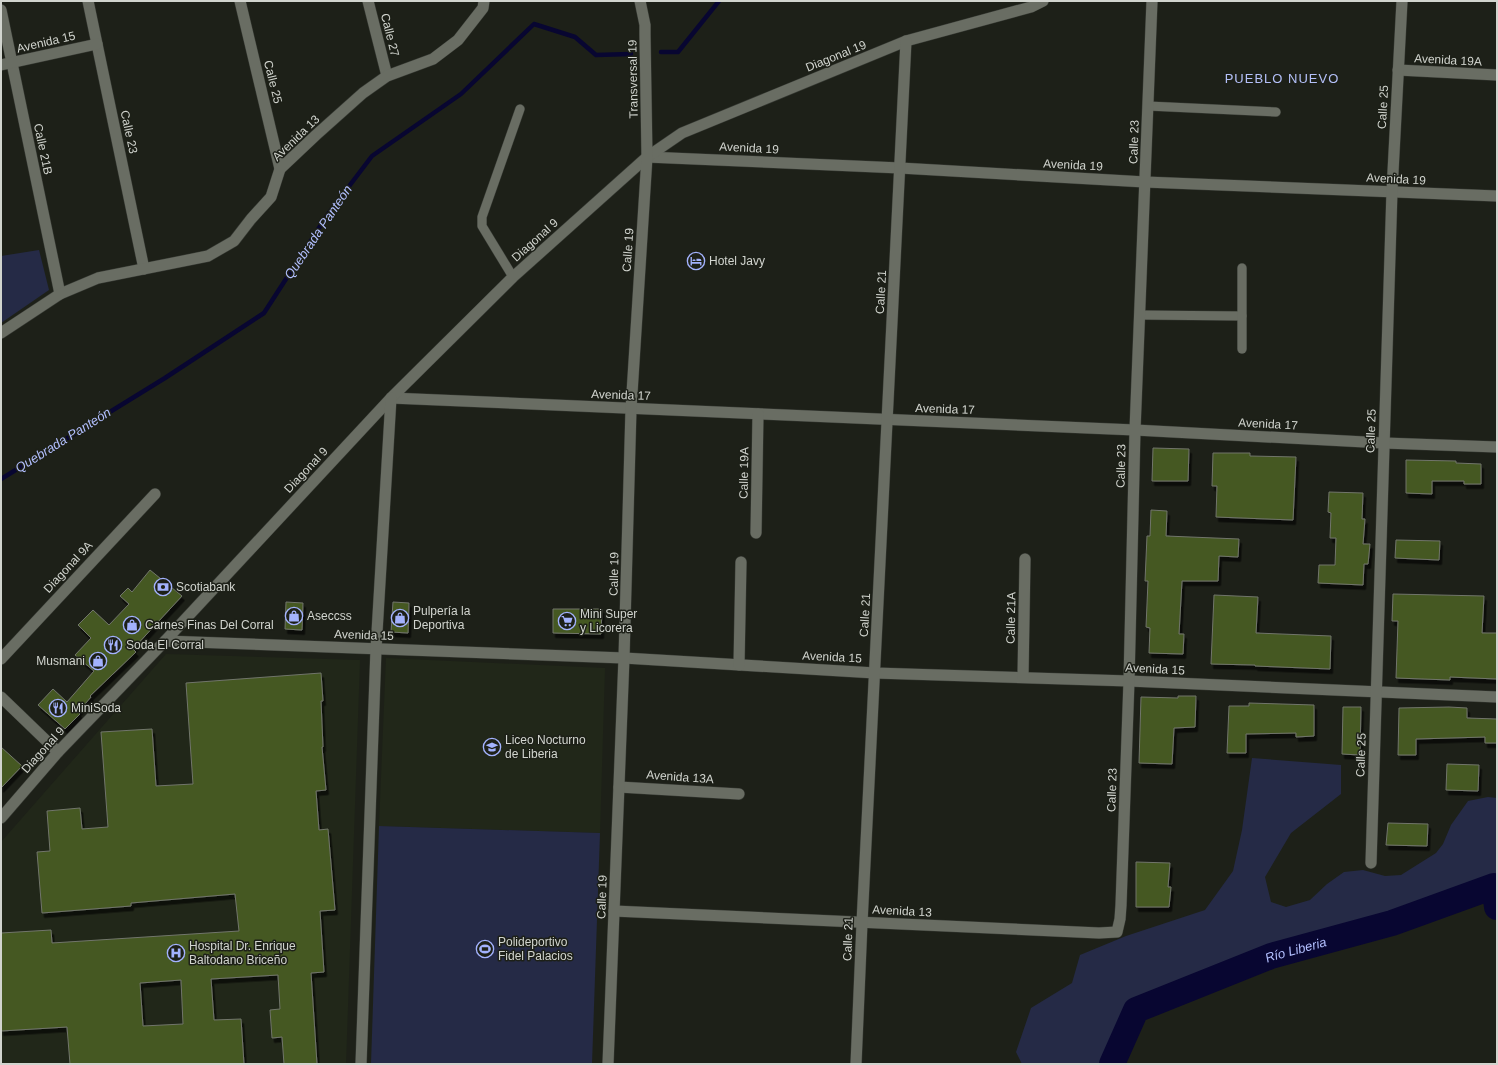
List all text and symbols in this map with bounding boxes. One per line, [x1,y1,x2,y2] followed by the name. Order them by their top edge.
[378,12,402,58] street label: Calle 27
[15,28,77,56] street label: Avenida 15
[804,37,869,74] street label: Diagonal 19
[625,39,641,119] street label: Transversal 19
[1414,51,1482,69] street label: Avenida 19A
[261,59,285,105] street label: Calle 25
[1225,71,1339,86] district label: PUEBLO NUEVO
[1375,84,1391,129] street label: Calle 25
[118,109,140,155] street label: Calle 23
[270,112,323,164] street label: Avenida 13
[1126,119,1142,164] street label: Calle 23
[31,122,55,176] street label: Calle 21B
[719,139,780,157] street label: Avenida 19
[1043,156,1104,174] street label: Avenida 19
[1366,170,1427,188] street label: Avenida 19
[281,182,355,282] water label: Quebrada Panteón
[509,215,561,264] street label: Diagonal 9
[619,227,637,272] street label: Calle 19
[686,251,706,271] hotel icon: Hotel Javy
[709,254,765,268] place label: Hotel Javy
[873,269,889,314] street label: Calle 21
[591,387,651,403] street label: Avenida 17
[915,401,975,417] street label: Avenida 17
[12,405,114,475] water label: Quebrada Panteón
[1363,408,1379,453] street label: Calle 25
[1238,415,1299,433] street label: Avenida 17
[281,444,331,496] street label: Diagonal 9
[1114,444,1128,488] street label: Calle 23
[737,447,751,499] street label: Calle 19A
[41,538,95,596] street label: Diagonal 9A
[607,552,621,596] street label: Calle 19
[153,577,173,597] bank icon: Scotiabank
[176,580,236,594] place label: Scotiabank
[857,592,873,637] street label: Calle 21
[1004,592,1018,644] street label: Calle 21A
[413,604,471,632] place label: Pulpería la Deportiva
[284,606,304,626] shop icon: Aseccss
[580,607,637,635] place label: Mini Super y Licorera
[390,608,410,628] shop icon: Pulpería la Deportiva
[307,609,352,623] place label: Aseccss
[557,611,577,631] supermarket icon: Mini Super y Licorera
[122,615,142,635] shop icon: Carnes Finas Del Corral
[145,618,274,632] place label: Carnes Finas Del Corral
[334,627,394,643] street label: Avenida 15
[103,635,123,655] restaurant icon: Soda El Corral
[126,638,204,652] place label: Soda El Corral
[802,648,863,666] street label: Avenida 15
[88,651,108,671] shop icon: Musmani
[36,654,85,668] place label: Musmani
[1125,660,1186,678] street label: Avenida 15
[48,698,68,718] restaurant icon: MiniSoda
[71,701,121,715] place label: MiniSoda
[19,724,68,776] street label: Diagonal 9
[1353,732,1369,777] street label: Calle 25
[505,733,586,761] place label: Liceo Nocturno de Liberia
[482,737,502,757] school or university icon: Liceo Nocturno de Liberia
[1104,767,1120,812] street label: Calle 23
[646,768,714,786] street label: Avenida 13A
[594,874,610,919] street label: Calle 19
[872,902,933,920] street label: Avenida 13
[840,916,856,961] street label: Calle 21
[1263,934,1328,965] water label: Río Liberia
[498,935,573,963] place label: Polideportivo Fidel Palacios
[189,939,296,967] place label: Hospital Dr. Enrique Baltodano Briceño
[475,939,495,959] sports icon: Polideportivo Fidel Palacios
[166,943,186,963] hospital icon: Hospital Dr. Enrique Baltodano Briceño

